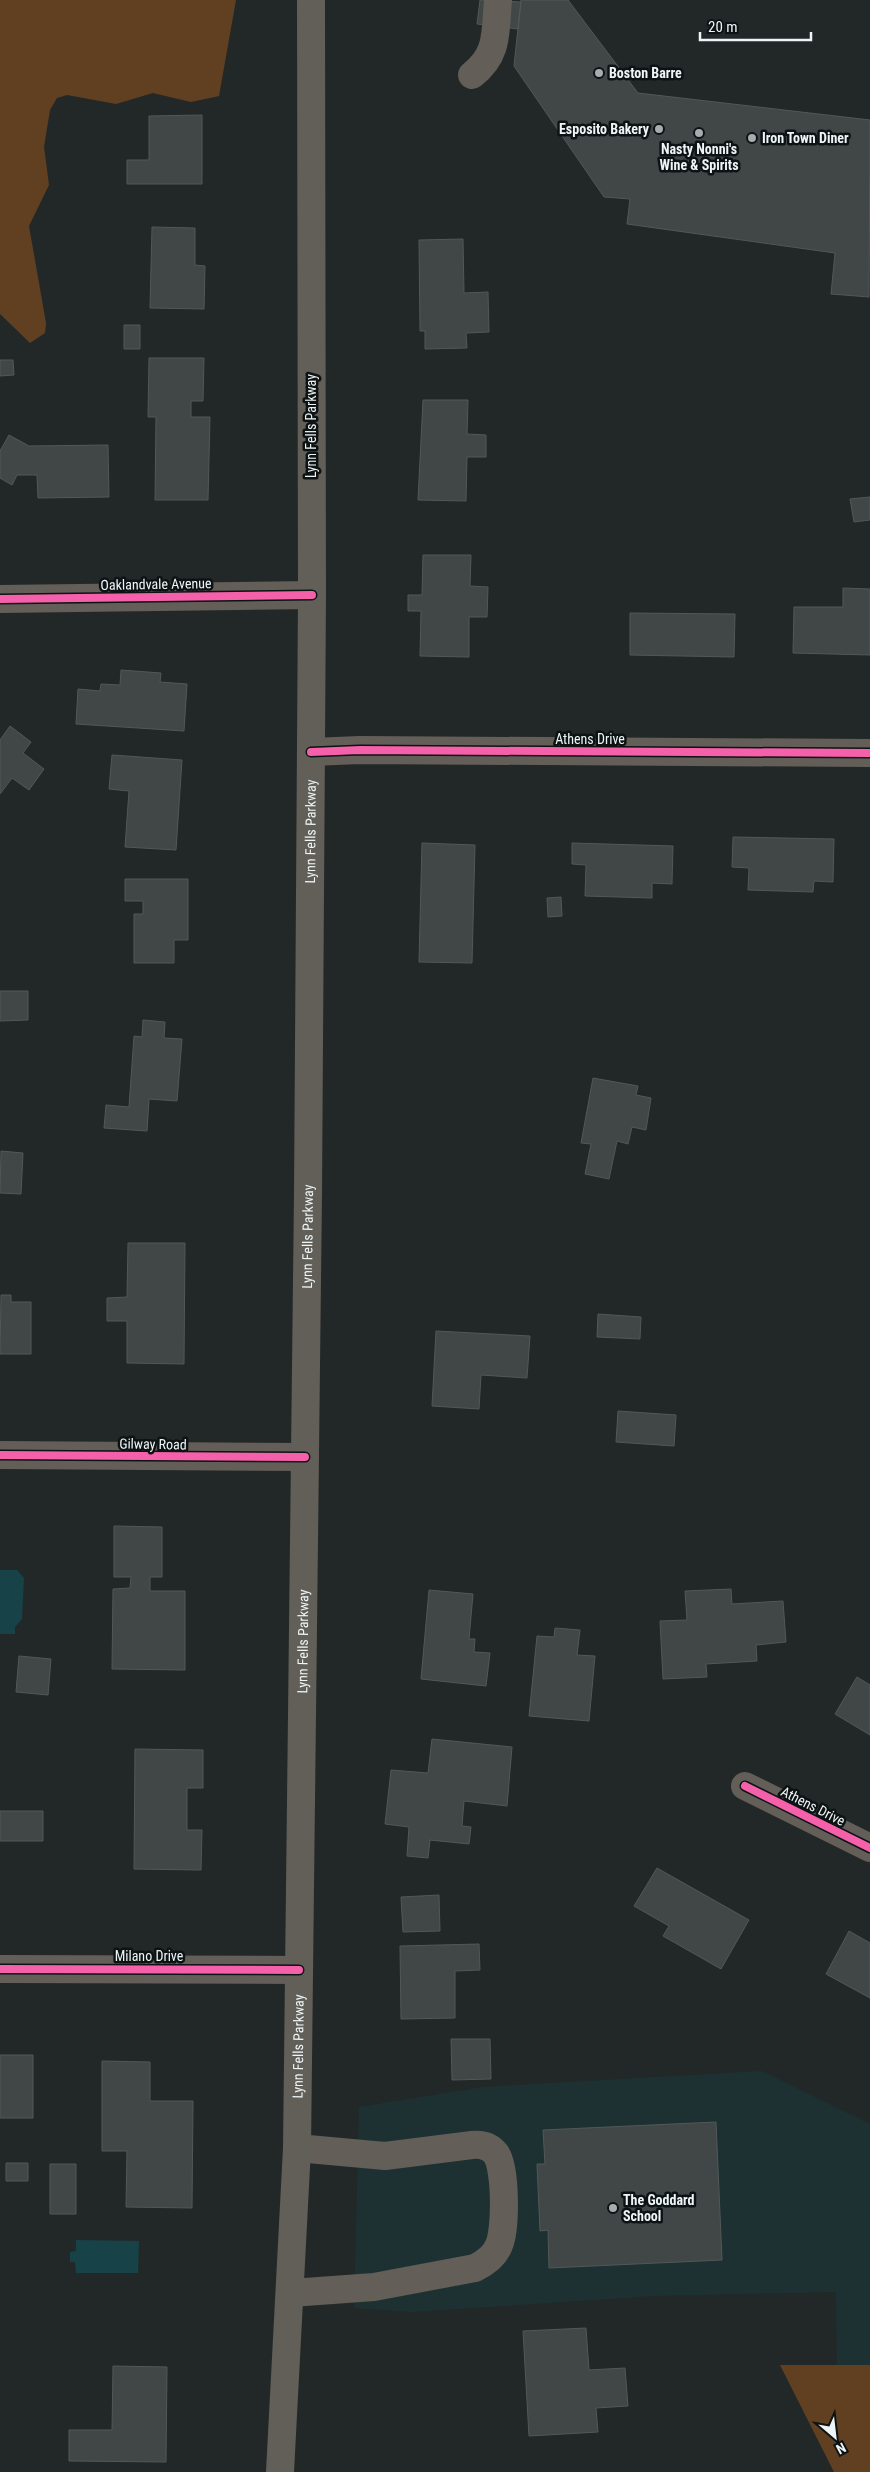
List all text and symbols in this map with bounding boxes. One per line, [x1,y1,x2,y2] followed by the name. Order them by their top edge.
[700,10,811,42] scale bar
[708,18,738,36] text: 20 m
[609,65,682,81] place label: Boston Barre
[593,67,605,79] marker: Boston Barre
[559,121,650,137] place label: Esposito Bakery
[653,123,665,135] marker: Esposito Bakery
[693,127,705,139] marker: Nasty Nonni's Wine & Spirits
[762,130,849,146] place label: Iron Town Diner
[746,132,758,144] marker: Iron Town Diner
[660,141,739,173] place label: Nasty Nonni's Wine & Spirits
[303,374,319,478] street label: Lynn Fells Parkway
[100,575,212,593] street label: Oaklandvale Avenue
[555,731,625,747] street label: Athens Drive
[302,779,319,884] street label: Lynn Fells Parkway
[299,1184,316,1289] street label: Lynn Fells Parkway
[119,1435,187,1453] street label: Gilway Road
[294,1589,311,1694] street label: Lynn Fells Parkway
[778,1783,848,1829] street label: Athens Drive
[115,1948,184,1964] street label: Milano Drive
[290,1994,307,2099] street label: Lynn Fells Parkway
[623,2192,695,2224] place label: The Goddard School
[607,2202,619,2214] marker: The Goddard School
[810,2412,860,2462] north arrow
[834,2439,849,2458] text: N

